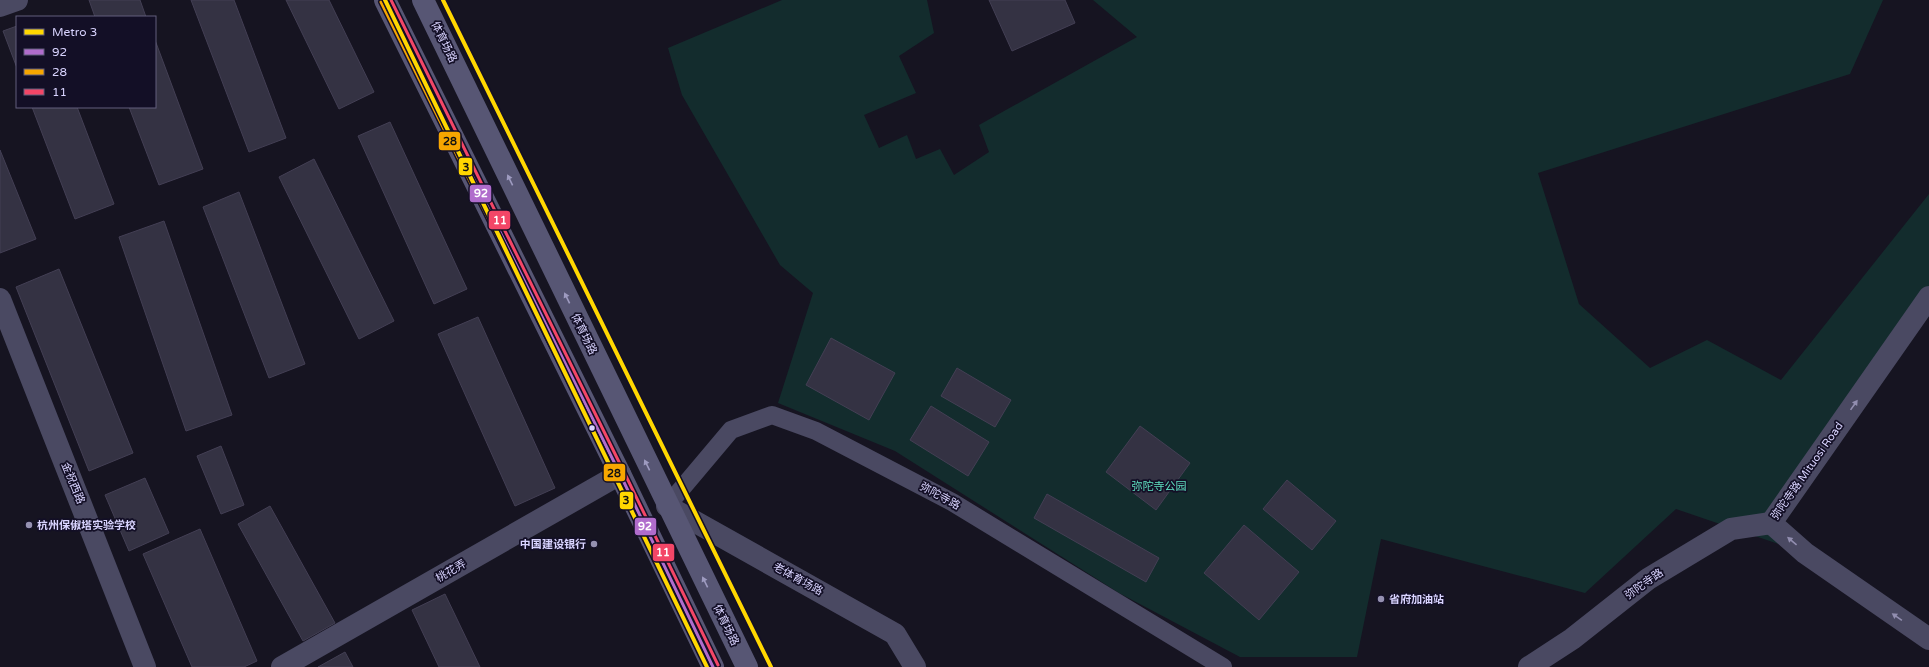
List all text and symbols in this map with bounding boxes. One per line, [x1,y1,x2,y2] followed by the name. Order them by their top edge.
[16,16,156,108] legend
[429,19,459,65] street label: 体育场路
[52,25,97,39] text: Metro 3
[52,45,67,59] text: 92
[52,65,67,79] text: 28
[52,85,67,99] text: 11
[438,131,461,151] line badge: 28
[443,135,457,148] text: 28
[458,157,473,176] line badge: 3
[463,161,470,174] text: 3
[507,175,513,186] one-way arrow
[469,184,492,203] line badge: 92
[474,187,488,200] text: 92
[488,210,511,230] line badge: 11
[493,214,507,227] text: 11
[564,292,570,303] one-way arrow
[569,311,599,357] street label: 体育场路
[1850,399,1858,410] one-way arrow
[1768,420,1846,522] street label: 弥陀寺路 Mituosi Road
[587,423,597,433] unlabelled marker
[644,459,650,471] one-way arrow
[59,460,87,506] street label: 金祝西路
[603,463,626,482] line badge: 28
[607,467,621,480] text: 28
[918,480,962,512] street label: 弥陀寺路
[1132,480,1187,493] park label: 弥陀寺公园
[619,491,634,510] line badge: 3
[623,494,630,507] text: 3
[634,517,657,536] line badge: 92
[37,519,136,532] place label: 杭州保俶塔实验学校
[24,520,34,530] marker: 杭州保俶塔实验学校
[638,520,652,533] text: 92
[1787,537,1796,546] one-way arrow
[520,538,586,551] place label: 中国建设银行
[589,539,599,549] marker: 中国建设银行
[652,543,675,562] line badge: 11
[656,546,670,559] text: 11
[433,557,469,585] street label: 桃花弄
[771,560,825,598] street label: 老体育场路
[1622,566,1666,602] street label: 弥陀寺路
[701,576,708,587] one-way arrow
[1389,593,1444,606] place label: 省府加油站
[1376,594,1386,604] marker: 省府加油站
[711,602,741,648] street label: 体育场路
[1892,613,1902,621] one-way arrow

